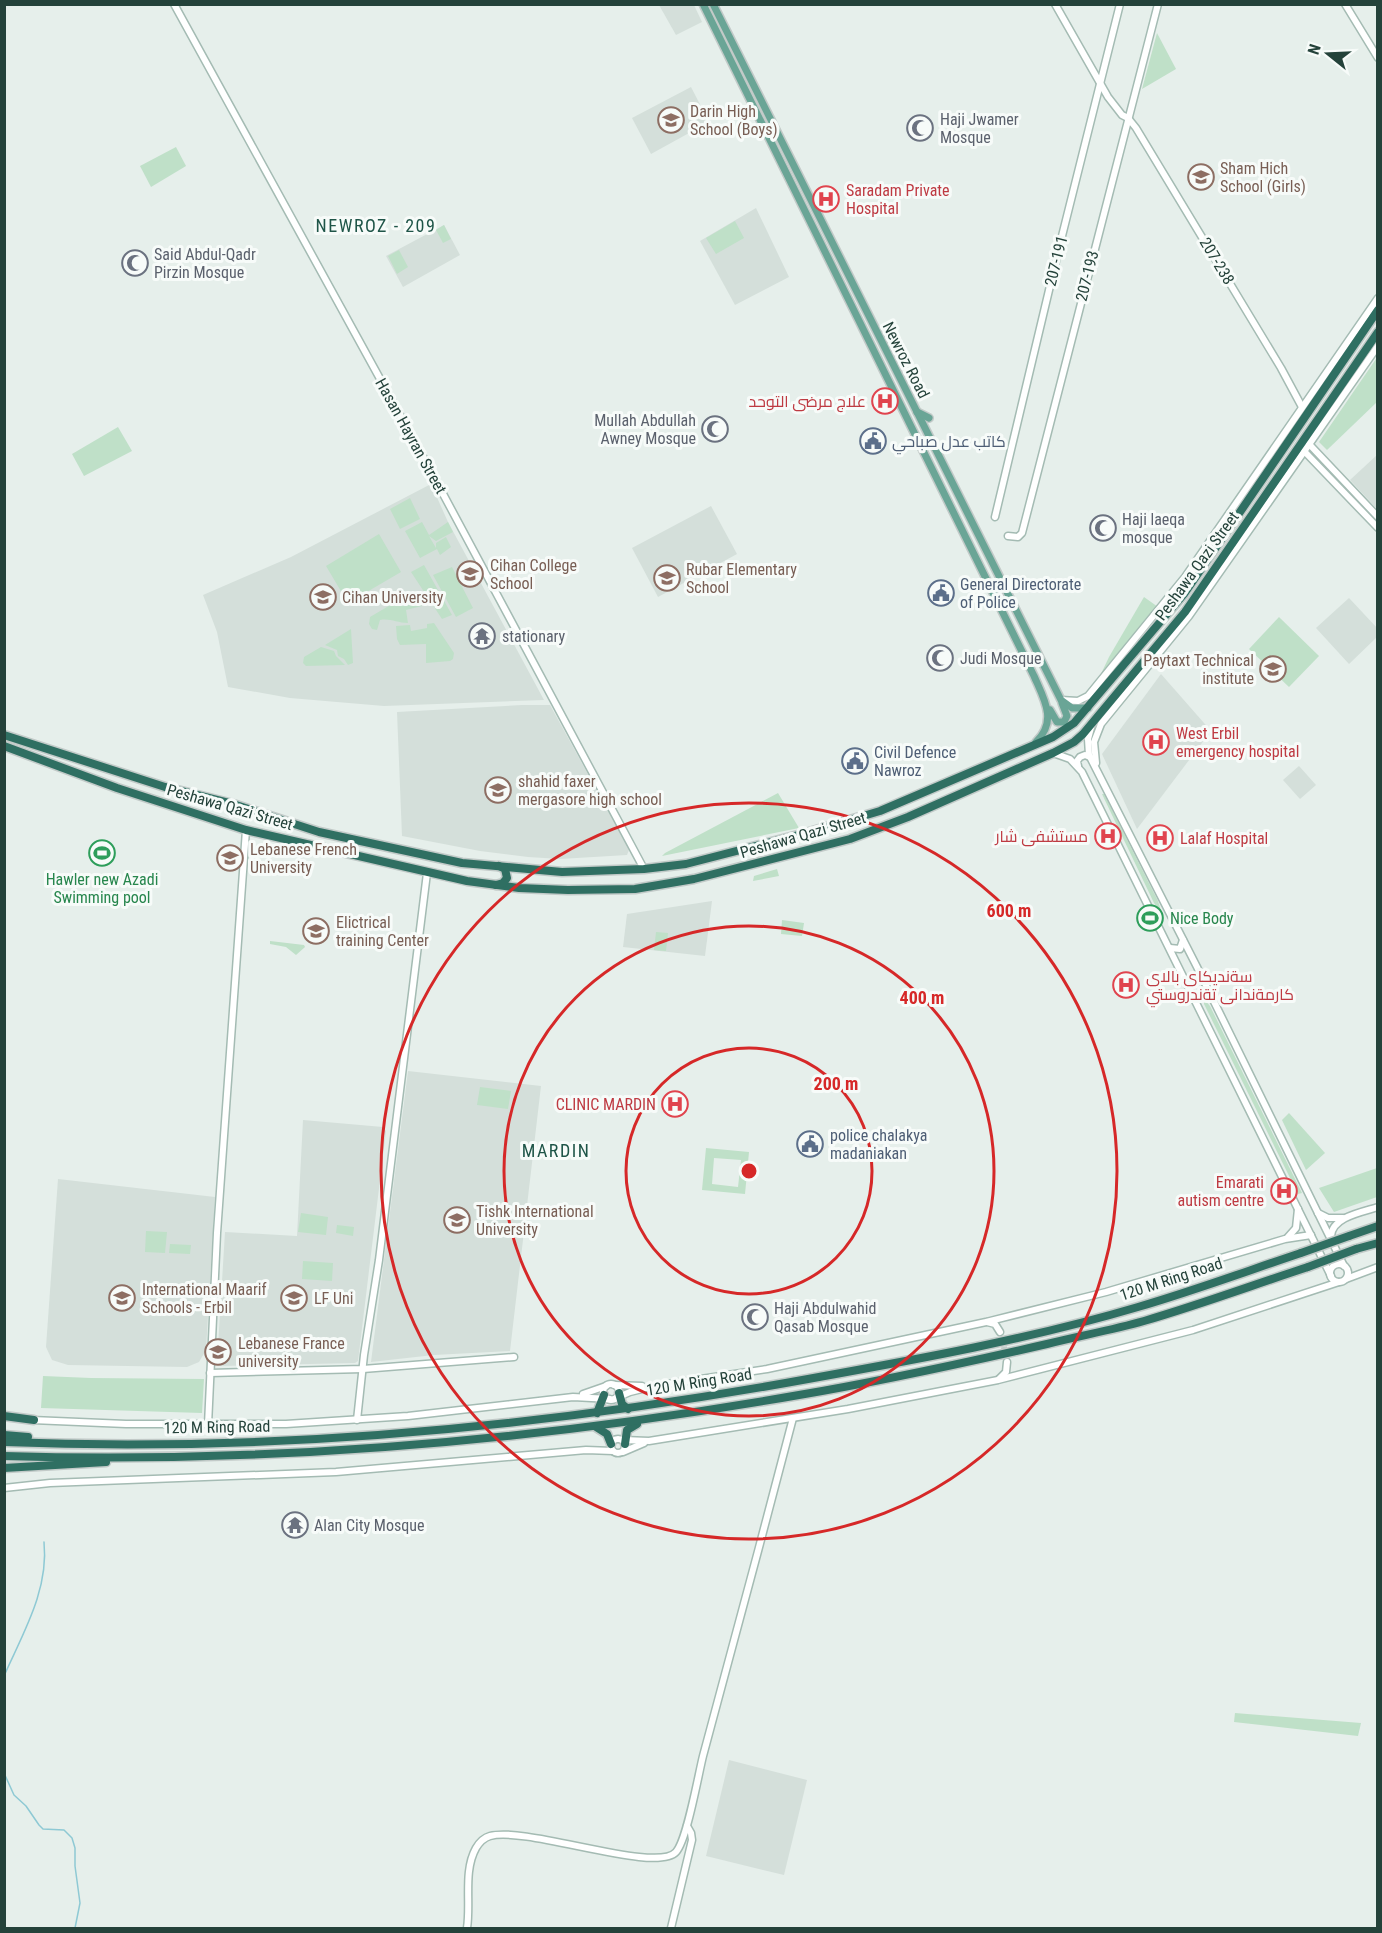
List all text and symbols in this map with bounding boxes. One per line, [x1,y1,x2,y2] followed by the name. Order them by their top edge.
[1298,24,1358,84] north arrow
[1304,42,1325,57] text: N
[690,102,778,139] place label: Darin High School (Boys)
[656,105,686,135] school or university icon: Darin High School (Boys)
[940,110,1019,147] place label: Haji Jwamer Mosque
[905,113,935,143] mosque icon: Haji Jwamer Mosque
[1220,159,1306,196] place label: Sham Hich School (Girls)
[1186,162,1216,192] school or university icon: Sham Hich School (Girls)
[846,181,950,218] place label: Saradam Private Hospital
[811,184,841,214] hospital icon: Saradam Private Hospital
[316,215,436,236] district label: NEWROZ - 209
[1041,234,1071,288] street label: 207-191
[1196,234,1238,288] street label: 207-238
[154,245,256,282] place label: Said Abdul-Qadr Pirzin Mosque
[120,248,150,278] mosque icon: Said Abdul-Qadr Pirzin Mosque
[1072,249,1102,303] street label: 207-193
[879,319,933,401] street label: Newroz Road
[371,375,451,497] street label: Hasan Hayran Street
[870,386,900,416] hospital icon: علاج مرضى التوحد
[749,392,866,413] place label: علاج مرضى التوحد
[594,411,696,448] place label: Mullah Abdullah Awney Mosque
[700,414,730,444] mosque icon: Mullah Abdullah Awney Mosque
[858,426,888,456] public building icon: كاتب عدل صباحي
[892,432,1006,455] place label: كاتب عدل صباحي
[1151,508,1243,624] street label: Peshawa Qazi Street
[1122,510,1185,547] place label: Haji laeqa mosque
[1088,513,1118,543] mosque icon: Haji laeqa mosque
[490,556,577,593] place label: Cihan College School
[455,559,485,589] school or university icon: Cihan College School
[686,560,797,597] place label: Rubar Elementary School
[652,563,682,593] school or university icon: Rubar Elementary School
[960,575,1081,612] place label: General Directorate of Police
[926,578,956,608] public building icon: General Directorate of Police
[308,582,338,612] school or university icon: Cihan University
[342,588,444,607] place label: Cihan University
[467,621,497,651] temple icon: stationary
[502,627,566,646] place label: stationary
[925,643,955,673] mosque icon: Judi Mosque
[960,649,1041,668] place label: Judi Mosque
[1143,651,1254,688] place label: Paytaxt Technical institute
[1258,654,1288,684] school or university icon: Paytaxt Technical institute
[1176,724,1299,761] place label: West Erbil emergency hospital
[1141,727,1171,757] hospital icon: West Erbil emergency hospital
[874,743,956,780] place label: Civil Defence Nawroz
[840,746,870,776] public building icon: Civil Defence Nawroz
[518,772,662,809] place label: shahid faxer mergasore high school
[483,775,513,805] school or university icon: shahid faxer mergasore high school
[165,780,295,834] street label: Peshawa Qazi Street
[738,808,868,862] street label: Peshawa Qazi Street
[1093,821,1123,851] hospital icon: مستشفى شار
[1145,823,1175,853] hospital icon: Lalaf Hospital
[994,827,1088,847] place label: مستشفى شار
[1180,829,1268,848] place label: Lalaf Hospital
[87,838,117,868] sports icon: Hawler new Azadi Swimming pool
[250,840,357,877] place label: Lebanese French University
[215,843,245,873] school or university icon: Lebanese French University
[46,870,158,907] place label: Hawler new Azadi Swimming pool
[987,900,1031,921] text: 600 m
[1135,903,1165,933] sports icon: Nice Body
[1170,909,1234,928] place label: Nice Body
[336,913,429,950] place label: Elictrical training Center
[301,916,331,946] school or university icon: Elictrical training Center
[1146,967,1294,1008] place label: سةنديكاى بالاى كارمةندانى تةندروستي
[1111,970,1141,1000] hospital icon: سةنديكاى بالاى كارمةندانى تةندروستي
[900,987,944,1008] text: 400 m
[814,1073,858,1094] text: 200 m
[660,1089,690,1119] hospital icon: CLINIC MARDIN
[556,1095,656,1114] place label: CLINIC MARDIN
[830,1126,927,1163] place label: police chalakya madaniakan
[795,1129,825,1159] public building icon: police chalakya madaniakan
[522,1140,590,1161] district label: MARDIN
[739,1161,759,1181] centre of rings
[1178,1173,1264,1210] place label: Emarati autism centre
[1269,1176,1299,1206] hospital icon: Emarati autism centre
[476,1202,594,1239] place label: Tishk International University
[442,1205,472,1235] school or university icon: Tishk International University
[1117,1253,1225,1305] street label: 120 M Ring Road
[142,1280,267,1317] place label: International Maarif Schools - Erbil
[107,1283,137,1313] school or university icon: International Maarif Schools - Erbil
[279,1283,309,1313] school or university icon: LF Uni
[314,1289,353,1308] place label: LF Uni
[774,1299,876,1336] place label: Haji Abdulwahid Qasab Mosque
[740,1302,770,1332] mosque icon: Haji Abdulwahid Qasab Mosque
[238,1334,345,1371] place label: Lebanese France university
[203,1337,233,1367] school or university icon: Lebanese France university
[645,1364,753,1400] street label: 120 M Ring Road
[163,1417,271,1437] street label: 120 M Ring Road
[280,1510,310,1540] temple icon: Alan City Mosque
[314,1516,424,1535] place label: Alan City Mosque

